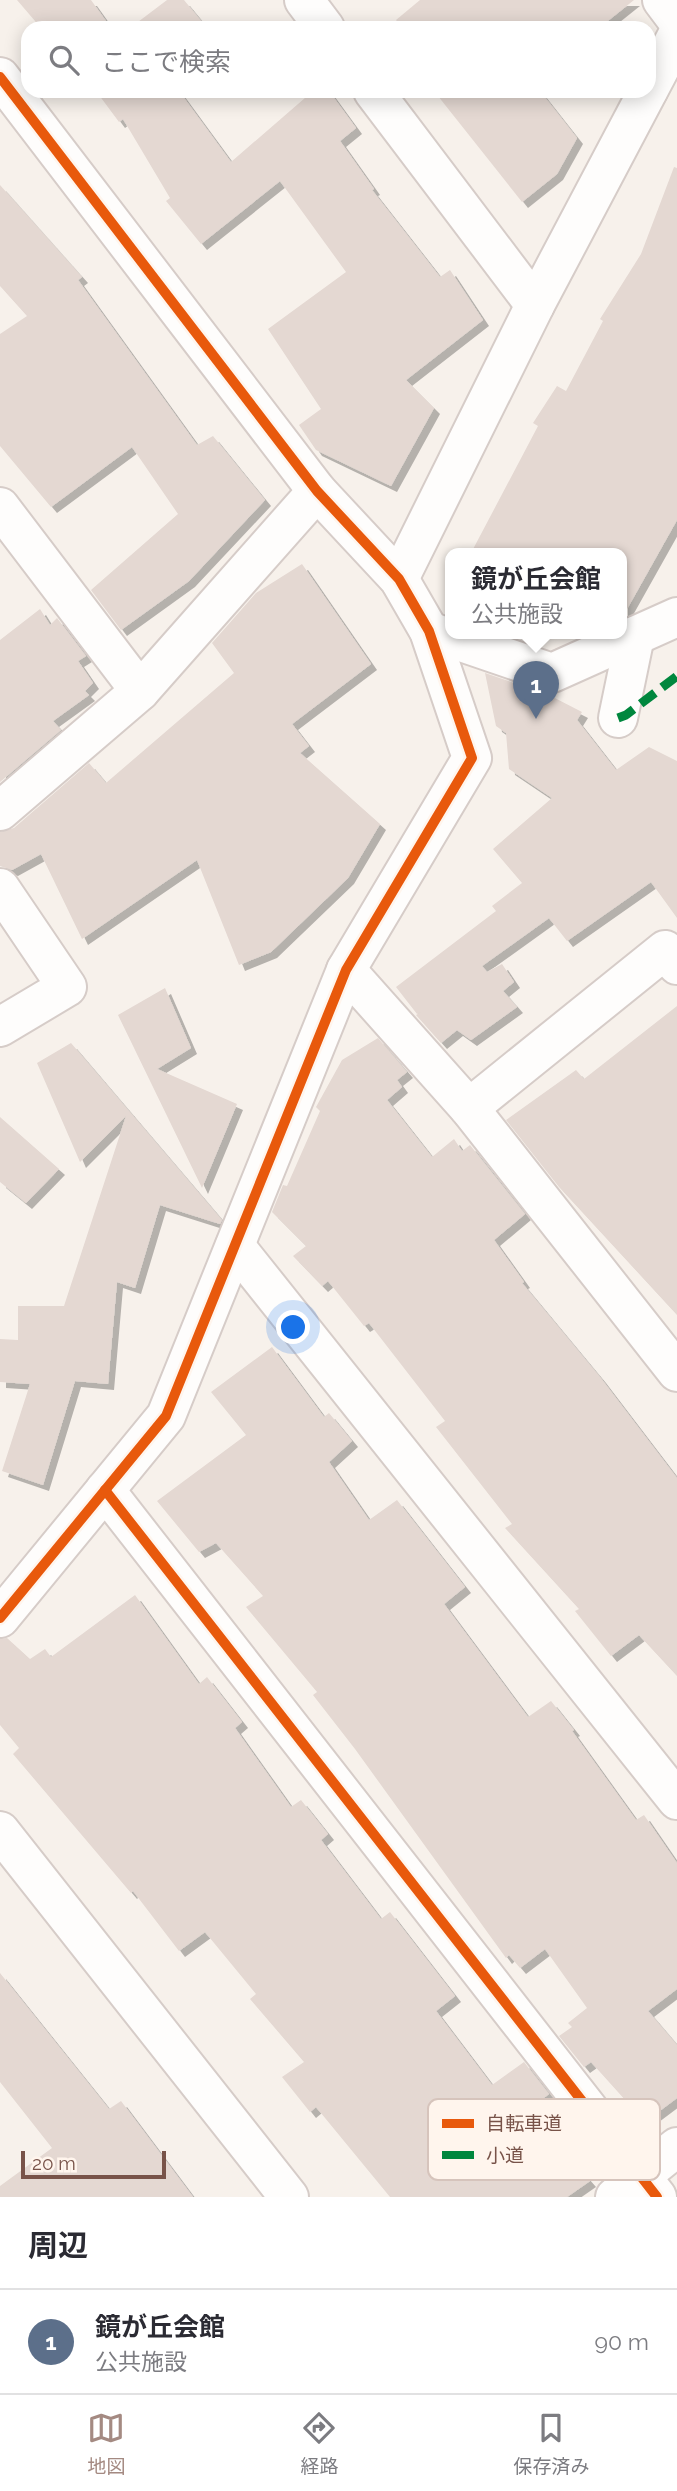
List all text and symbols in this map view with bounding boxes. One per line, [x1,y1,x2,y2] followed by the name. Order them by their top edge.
[21,21,656,98] search box
[45,41,83,79] icon: search
[101,47,231,77] text: ここで検索
[445,548,627,639] popup
[471,564,601,594] text: 鏡が丘会館
[471,600,563,627] text: 公共施設
[513,661,559,719] pin: 1
[276,1310,310,1344] your location
[428,2099,660,2180] legend
[486,2112,562,2134] text: 自転車道
[486,2144,524,2166] text: 小道
[21,2148,166,2180] scale bar
[32,2152,76,2174] text: 20 m
[28,2228,88,2263] text: 周辺
[95,2312,225,2342] text: 鏡が丘会館
[45,2328,57,2355] text: 1
[594,2328,649,2355] text: 90 m
[95,2348,187,2375] text: 公共施設
[87,2409,126,2478] tab: 地図
[300,2409,339,2478] tab: 経路
[513,2409,590,2478] tab: 保存済み

